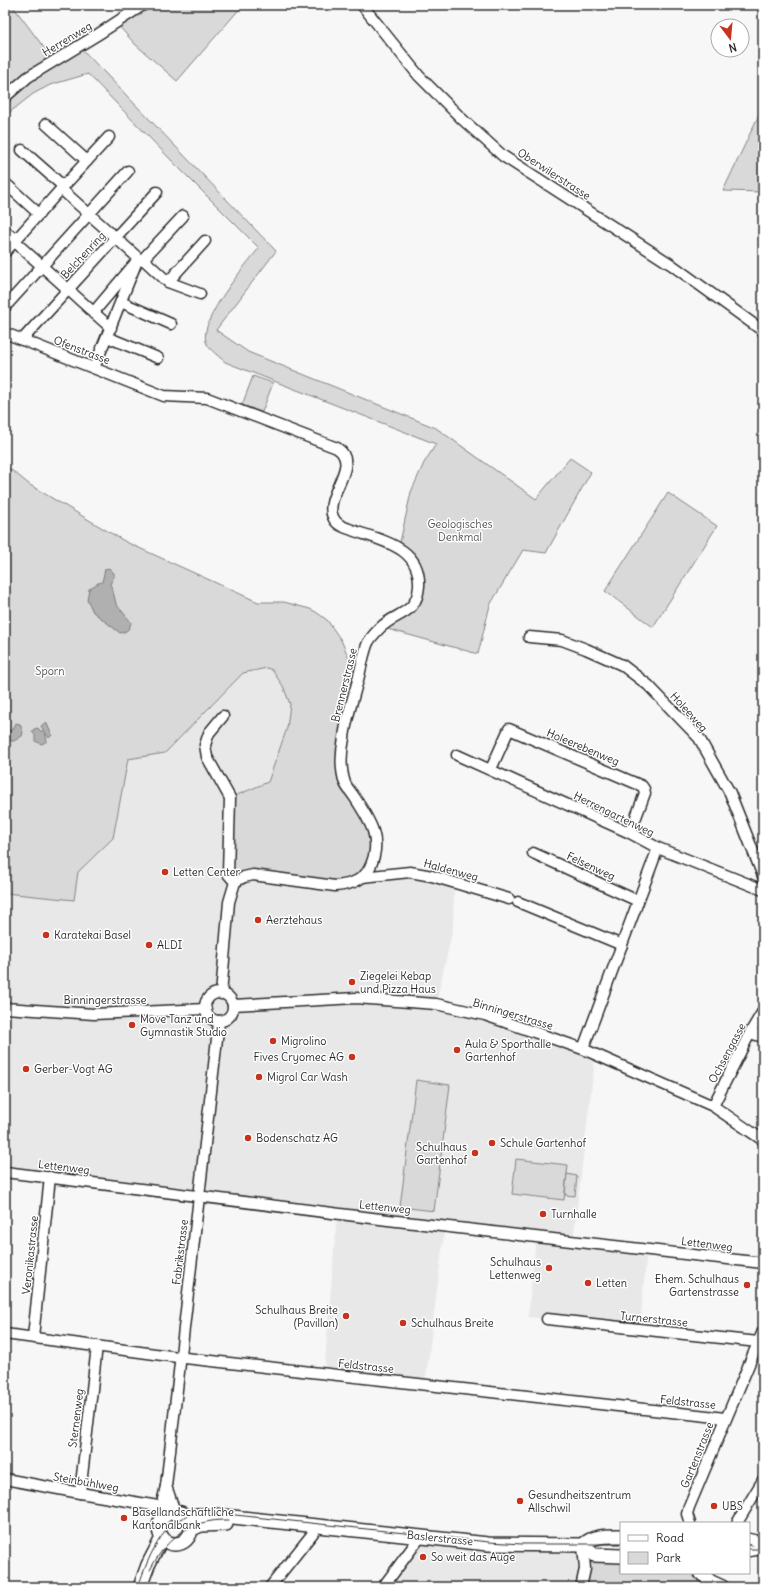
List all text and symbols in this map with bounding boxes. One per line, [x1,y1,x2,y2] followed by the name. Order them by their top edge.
[710,18,750,58] north arrow
[40,19,94,59] street label: Herrenweg
[727,40,738,55] text: N
[515,145,593,203] street label: Oberwilerstrasse
[58,229,108,281] street label: Belchenring
[52,333,112,367] street label: Ofenstrasse
[427,517,493,544] park label: Geologisches Denkmal
[328,646,360,723] street label: Brennerstrasse
[35,664,65,678] park label: Sporn
[667,689,711,735] street label: Holeeweg
[545,725,621,769] street label: Holeerebenweg
[571,788,657,840] street label: Herrengartenweg
[564,849,618,883] street label: Felsenweg
[422,856,480,884] street label: Haldenweg
[173,865,240,879] place label: Letten Center
[160,867,170,877] marker: Letten Center
[266,913,322,927] place label: Aerztehaus
[253,915,263,925] marker: Aerztehaus
[54,928,131,942] place label: Karatekai Basel
[41,930,51,940] marker: Karatekai Basel
[157,938,183,952] place label: ALDI
[144,940,154,950] marker: ALDI
[360,969,436,996] place label: Ziegelei Kebap und Pizza Haus
[347,977,357,987] marker: Ziegelei Kebap und Pizza Haus
[63,993,147,1007] street label: Binningerstrasse
[471,995,555,1033] street label: Binningerstrasse
[140,1012,227,1039] place label: Move Tanz und Gymnastik Studio
[127,1020,137,1030] marker: Move Tanz und Gymnastik Studio
[705,1020,749,1085] street label: Ochsengasse
[281,1034,327,1048] place label: Migrolino
[268,1036,278,1046] marker: Migrolino
[465,1037,551,1064] place label: Aula & Sporthalle Gartenhof
[452,1045,462,1055] marker: Aula & Sporthalle Gartenhof
[254,1050,344,1064] place label: Fives Cryomec AG
[347,1052,357,1062] marker: Fives Cryomec AG
[34,1062,113,1076] place label: Gerber-Vogt AG
[21,1064,31,1074] marker: Gerber-Vogt AG
[267,1070,348,1084] place label: Migrol Car Wash
[254,1072,264,1082] marker: Migrol Car Wash
[256,1131,338,1145] place label: Bodenschatz AG
[243,1133,253,1143] marker: Bodenschatz AG
[500,1136,586,1150] place label: Schule Gartenhof
[487,1138,497,1148] marker: Schule Gartenhof
[416,1140,467,1167] place label: Schulhaus Gartenhof
[470,1148,480,1158] marker: Schulhaus Gartenhof
[37,1157,91,1177] street label: Lettenweg
[359,1197,411,1217] street label: Lettenweg
[551,1207,597,1221] place label: Turnhalle
[538,1209,548,1219] marker: Turnhalle
[19,1215,41,1295] street label: Veronikastrasse
[169,1218,191,1286] street label: Fabrikstrasse
[680,1234,734,1254] street label: Lettenweg
[489,1255,541,1282] place label: Schulhaus Lettenweg
[544,1263,554,1273] marker: Schulhaus Lettenweg
[655,1272,739,1299] place label: Ehem. Schulhaus Gartenstrasse
[596,1276,627,1290] place label: Letten
[583,1278,593,1288] marker: Letten
[742,1280,752,1290] marker: Ehem. Schulhaus Gartenstrasse
[255,1303,338,1330] place label: Schulhaus Breite (Pavillon)
[619,1308,689,1330] street label: Turnerstrasse
[341,1311,351,1321] marker: Schulhaus Breite (Pavillon)
[411,1316,494,1330] place label: Schulhaus Breite
[398,1318,408,1328] marker: Schulhaus Breite
[338,1356,395,1376] street label: Feldstrasse
[65,1388,87,1448] street label: Sternenweg
[660,1392,717,1412] street label: Feldstrasse
[677,1420,717,1490] street label: Gartenstrasse
[52,1469,120,1495] street label: Steinbühlweg
[528,1488,631,1515] place label: Gesundheitszentrum Allschwil
[515,1496,525,1506] marker: Gesundheitszentrum Allschwil
[722,1499,743,1513] place label: UBS
[709,1501,719,1511] marker: UBS
[132,1505,234,1532] place label: Basellandschaftliche Kantonalbank
[119,1513,129,1523] marker: Basellandschaftliche Kantonalbank
[620,1522,750,1574] legend
[406,1528,474,1548] street label: Baslerstrasse
[656,1530,684,1545] text: Road
[431,1550,515,1564] place label: So weit das Auge
[656,1550,681,1565] text: Park
[418,1552,428,1562] marker: So weit das Auge

